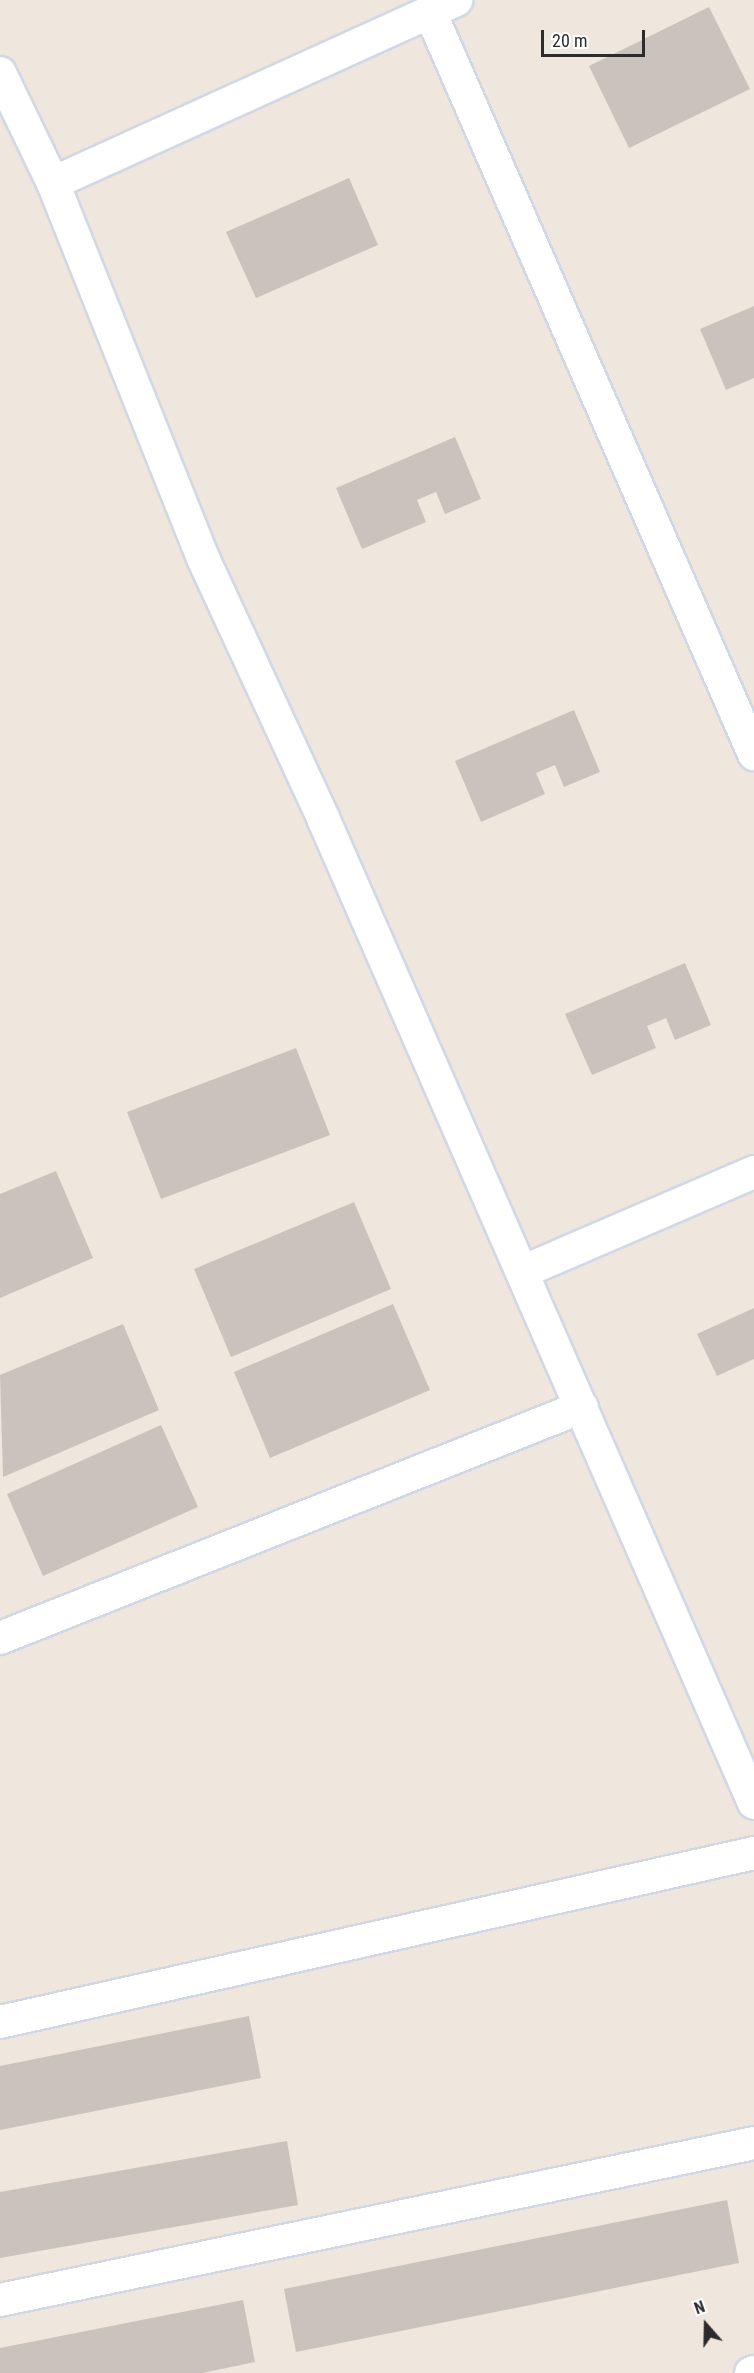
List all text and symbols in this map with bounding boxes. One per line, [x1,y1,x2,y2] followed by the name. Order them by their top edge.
[544,18,648,56] scale bar
[552,30,587,51] text: 20 m
[676,2295,736,2355] north arrow
[692,2297,708,2318] text: N

